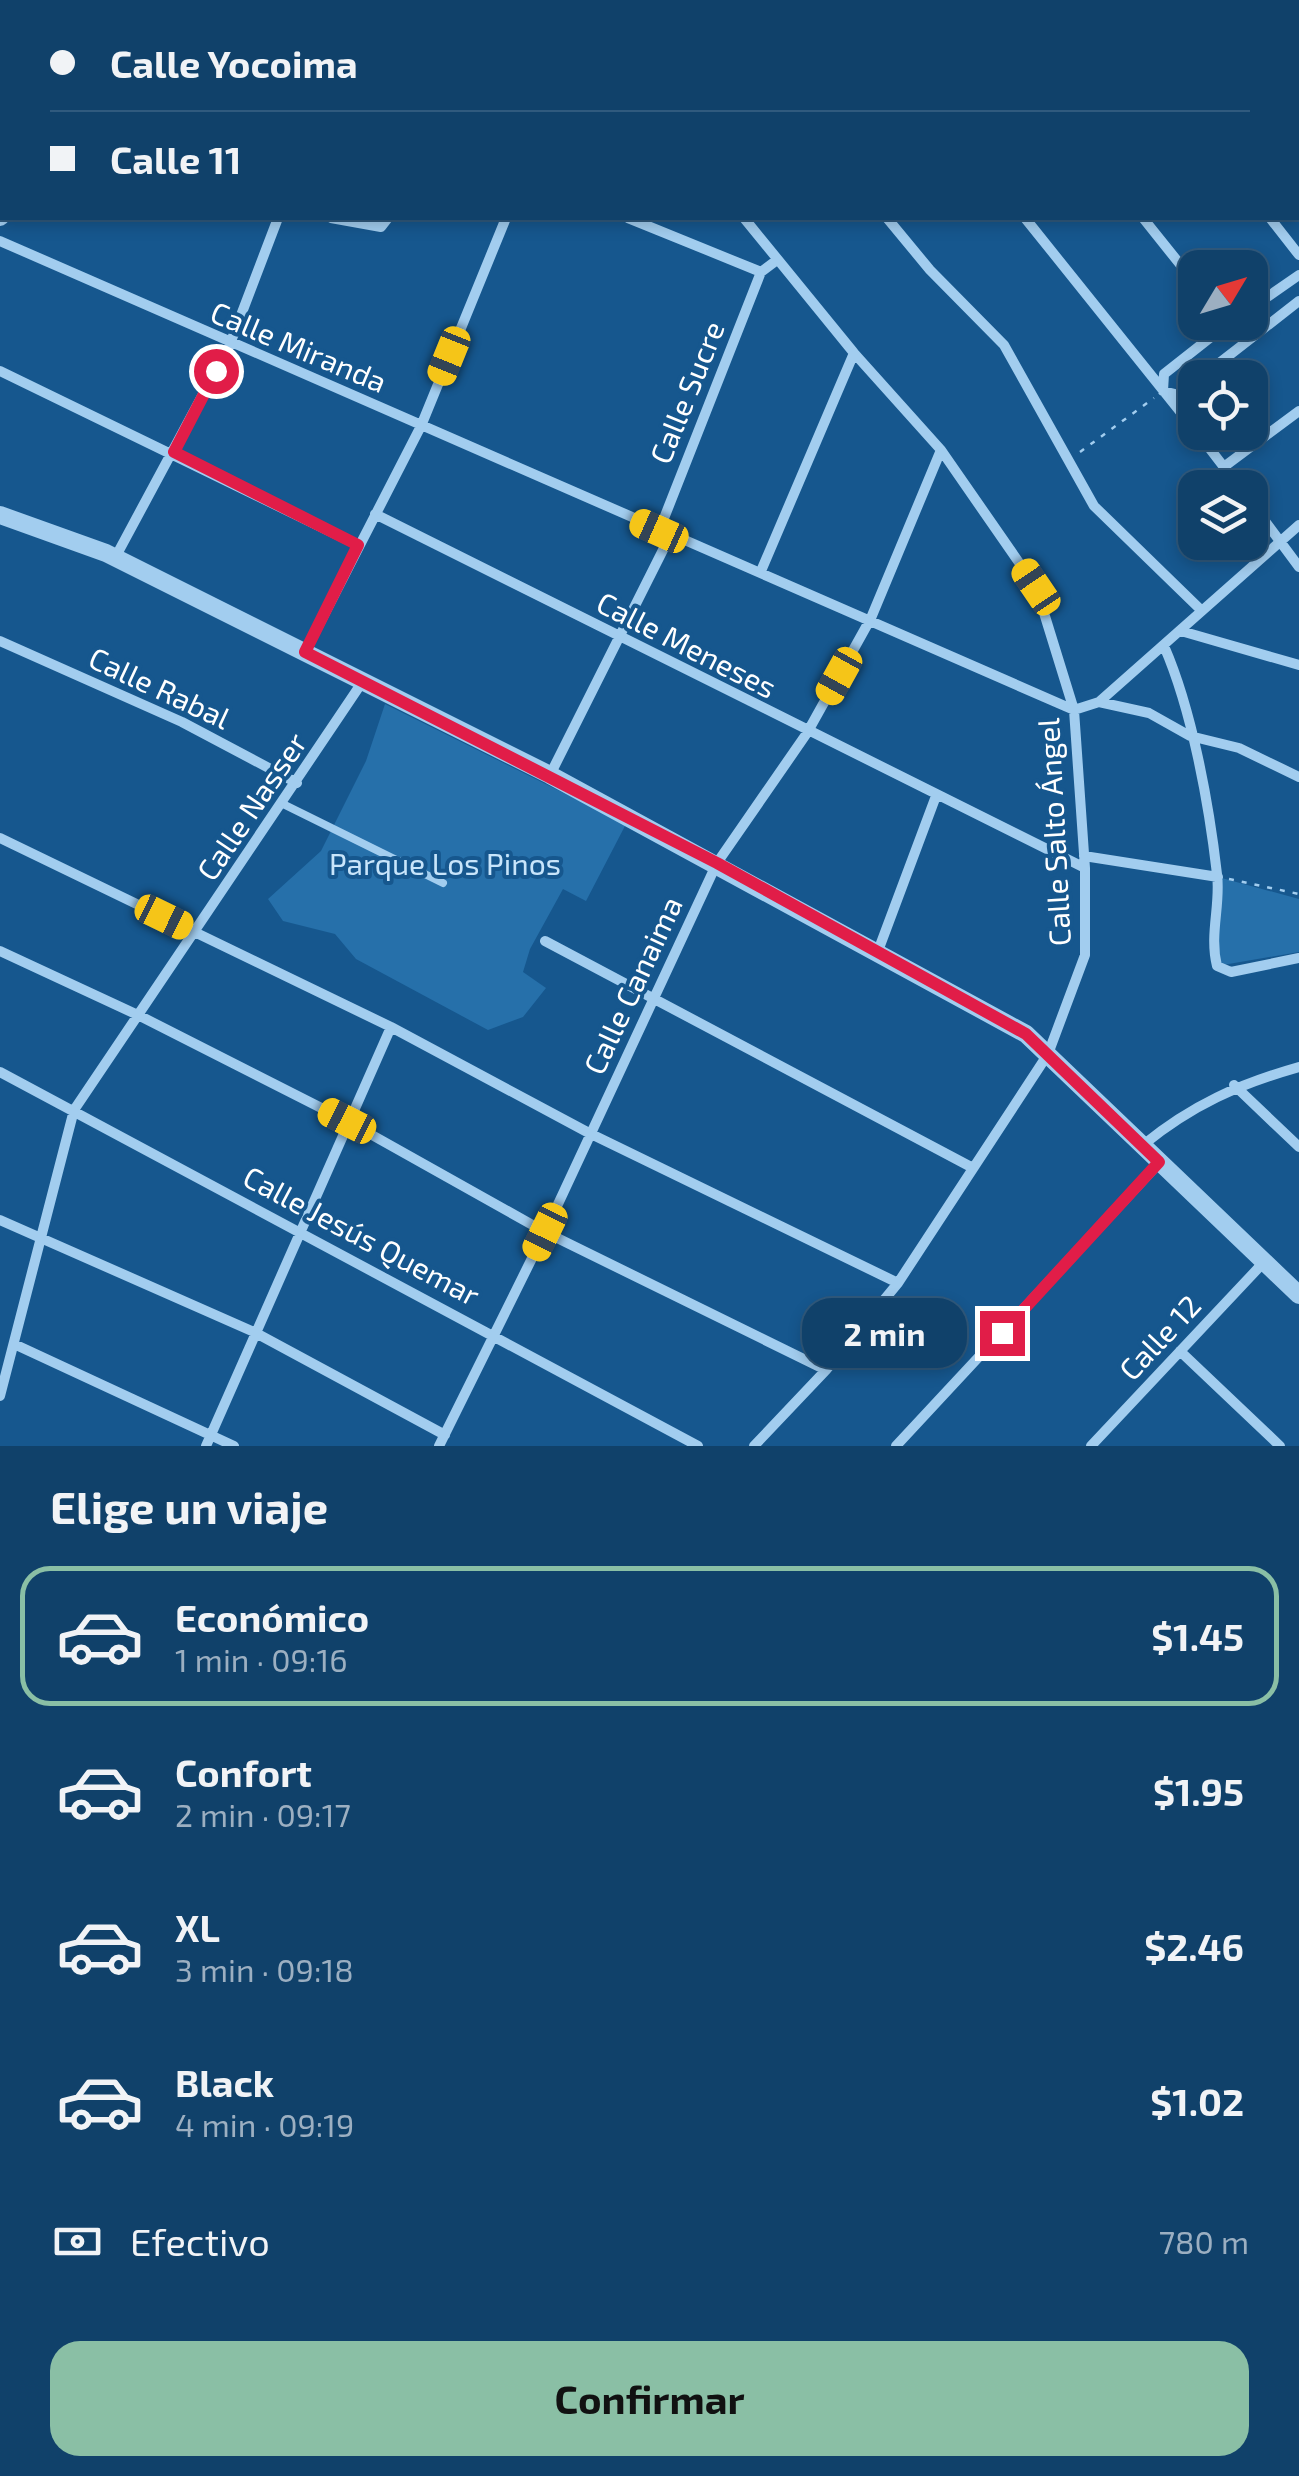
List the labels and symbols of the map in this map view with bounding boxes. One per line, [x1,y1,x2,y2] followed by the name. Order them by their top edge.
[1178,250,1268,340] north arrow
[206,293,392,399] street label: Calle Miranda
[641,315,731,469] street label: Calle Sucre
[424,323,474,389] car
[194,349,239,394] route start
[625,505,693,557] car
[1007,554,1065,620] car
[591,583,783,705] street label: Calle Meneses
[84,639,236,735] street label: Calle Rabal
[811,642,867,710] car
[1029,717,1077,947] street label: Calle Salto Ángel
[188,725,314,887] street label: Calle Nasser
[329,845,561,881] park label: Parque Los Pinos
[130,890,198,944] car
[575,890,689,1080] street label: Calle Canaima
[313,1094,381,1148] car
[238,1158,486,1312] street label: Calle Jesús Quemar
[518,1198,572,1266] car
[1111,1287,1207,1387] street label: Calle 12
[802,1298,967,1368] callout: 2 min
[980,1311,1025,1356] route end

